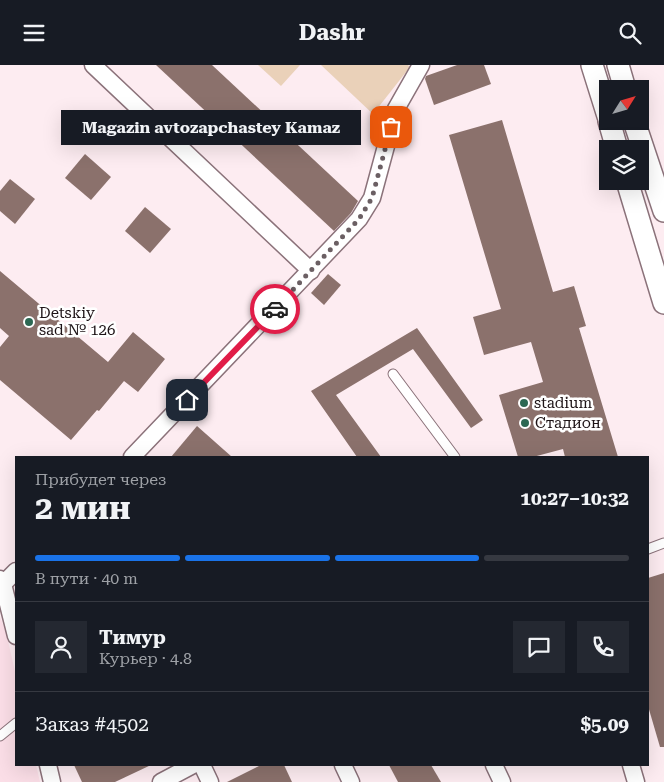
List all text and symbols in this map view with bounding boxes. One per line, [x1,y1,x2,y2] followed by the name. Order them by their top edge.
[20,19,48,47] icon: menu
[616,19,644,47] icon: search
[299,20,365,45] text: Dashr
[599,80,649,130] north arrow
[599,80,649,190] map controls
[370,106,412,148] pin
[61,109,361,145] callout: Magazin avtozapchastey Kamaz
[377,113,405,141] icon: bag
[82,118,340,137] text: Magazin avtozapchastey Kamaz
[599,140,649,190] button: layers
[250,284,300,334] courier
[261,295,289,323] icon: car
[39,304,115,339] place label: Detskiy sad № 126
[23,316,35,328] marker: Detskiy sad № 126
[166,379,208,421] pin
[173,386,201,414] icon: home
[534,394,592,412] place label: stadium
[518,397,530,409] marker: stadium
[535,414,601,432] place label: Стадион
[519,417,531,429] marker: Стадион
[35,470,166,489] text: Прибудет через
[520,487,629,510] text: 10:27–10:32
[35,489,131,527] text: 2 мин
[35,569,138,588] text: В пути · 40 m
[35,621,87,673] button: person
[513,621,565,673] button: chat
[577,621,629,673] button: phone
[99,626,166,649] text: Тимур
[99,649,192,668] text: Курьер · 4.8
[35,713,149,736] text: Заказ #4502
[580,713,629,736] text: $5.09

